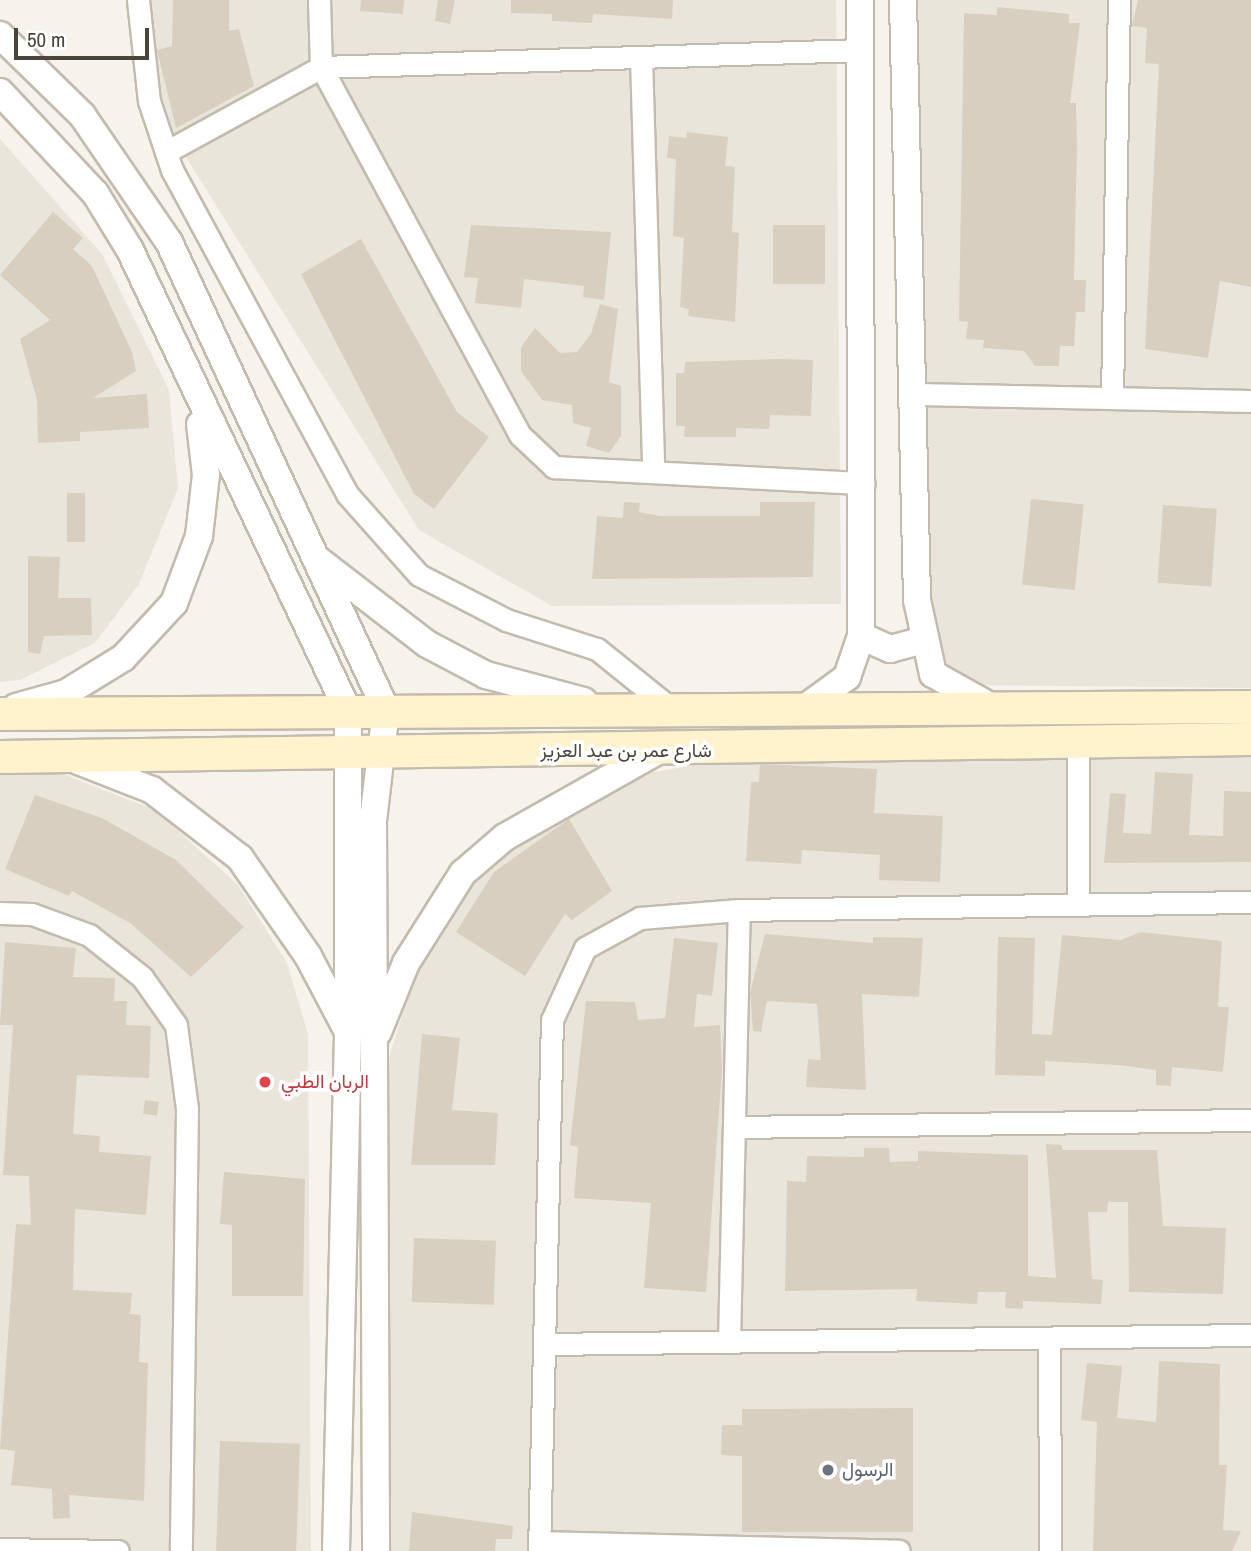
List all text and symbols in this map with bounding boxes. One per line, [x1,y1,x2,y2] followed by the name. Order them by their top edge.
[18,14,152,58] scale bar
[27,25,65,54] text: 50 m
[540,740,712,762] street label: شارع عمر بن عبد العزيز
[281,1071,369,1093] place label: الربان الطبي
[255,1072,275,1092] marker: الربان الطبي
[842,1459,893,1481] place label: الرسول
[820,1462,836,1478] marker: الرسول

